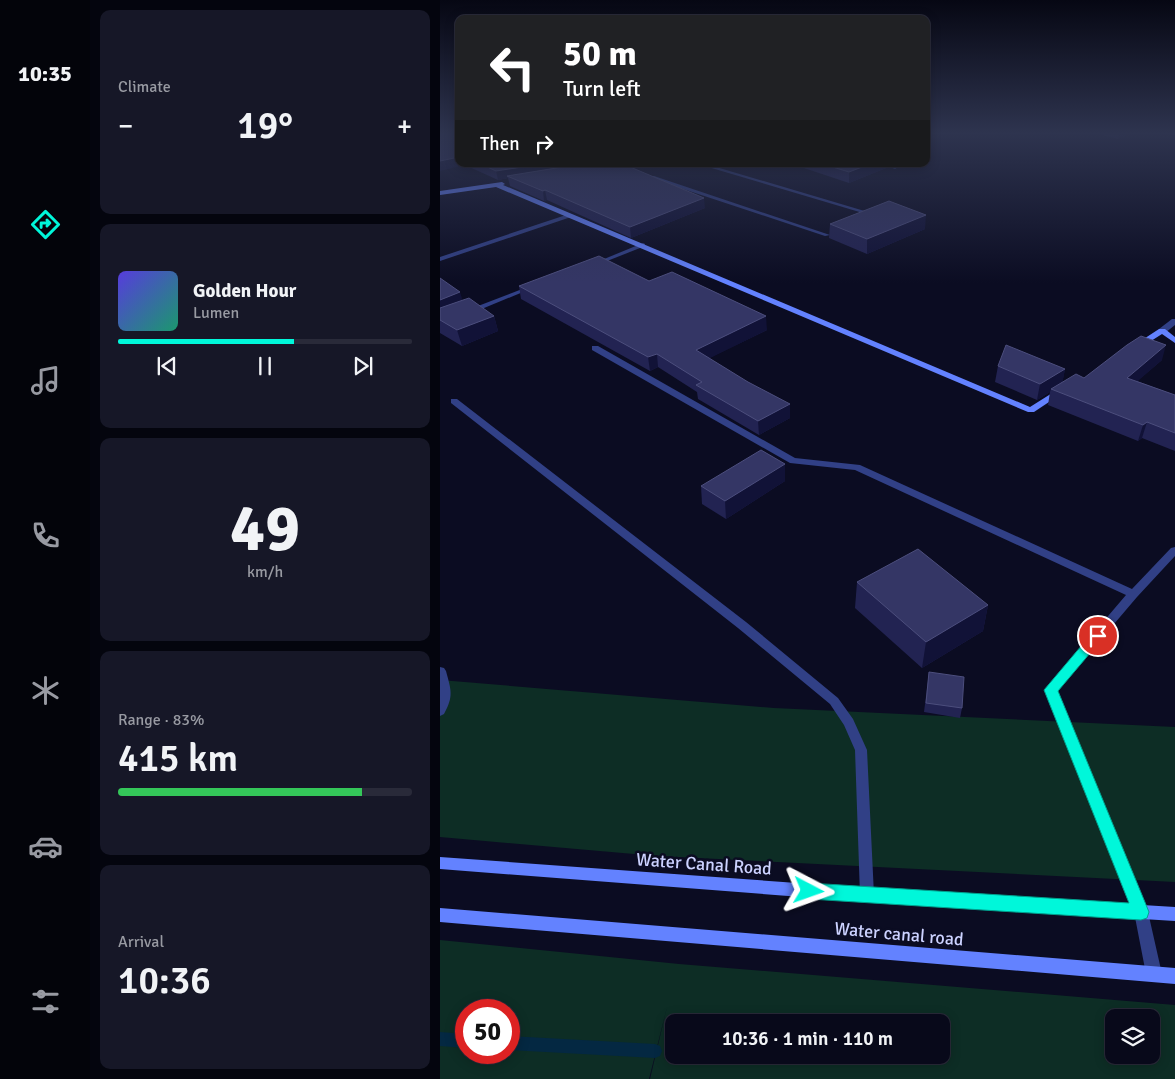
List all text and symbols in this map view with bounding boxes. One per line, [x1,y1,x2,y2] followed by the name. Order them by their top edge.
[563,32,637,75] text: 50 m
[480,35,545,100] icon: left
[18,60,72,87] text: 10:35
[563,75,641,102] text: Turn left
[118,77,171,97] text: Climate
[237,102,293,149] text: 19°
[118,109,133,143] text: −
[397,109,412,143] text: +
[530,130,558,158] icon: right
[480,132,520,156] text: Then
[28,207,63,242] icon: directions
[193,279,296,303] text: Golden Hour
[193,303,239,323] text: Lumen
[153,352,181,380] icon: previous
[251,352,279,380] icon: pause
[349,352,377,380] icon: next
[28,363,63,398] icon: music
[230,489,300,569] text: 49
[28,518,63,553] icon: phone
[247,562,283,582] text: km/h
[1077,615,1119,657] pin
[1084,622,1112,650] icon: arrive
[28,673,63,708] icon: climate
[118,710,204,730] text: Range · 83%
[118,735,238,782] text: 415 km
[28,829,63,864] icon: car
[635,848,773,880] street label: Water Canal Road
[782,864,834,916] position arrow
[834,917,964,951] street label: Water canal road
[118,932,164,952] text: Arrival
[118,957,211,1004] text: 10:36
[28,984,63,1019] icon: filters
[455,999,520,1064] speed limit sign: 50
[1105,1009,1160,1064] map controls
[1105,1009,1160,1064] button: layers
[722,1027,893,1051] text: 10:36 · 1 min · 110 m

